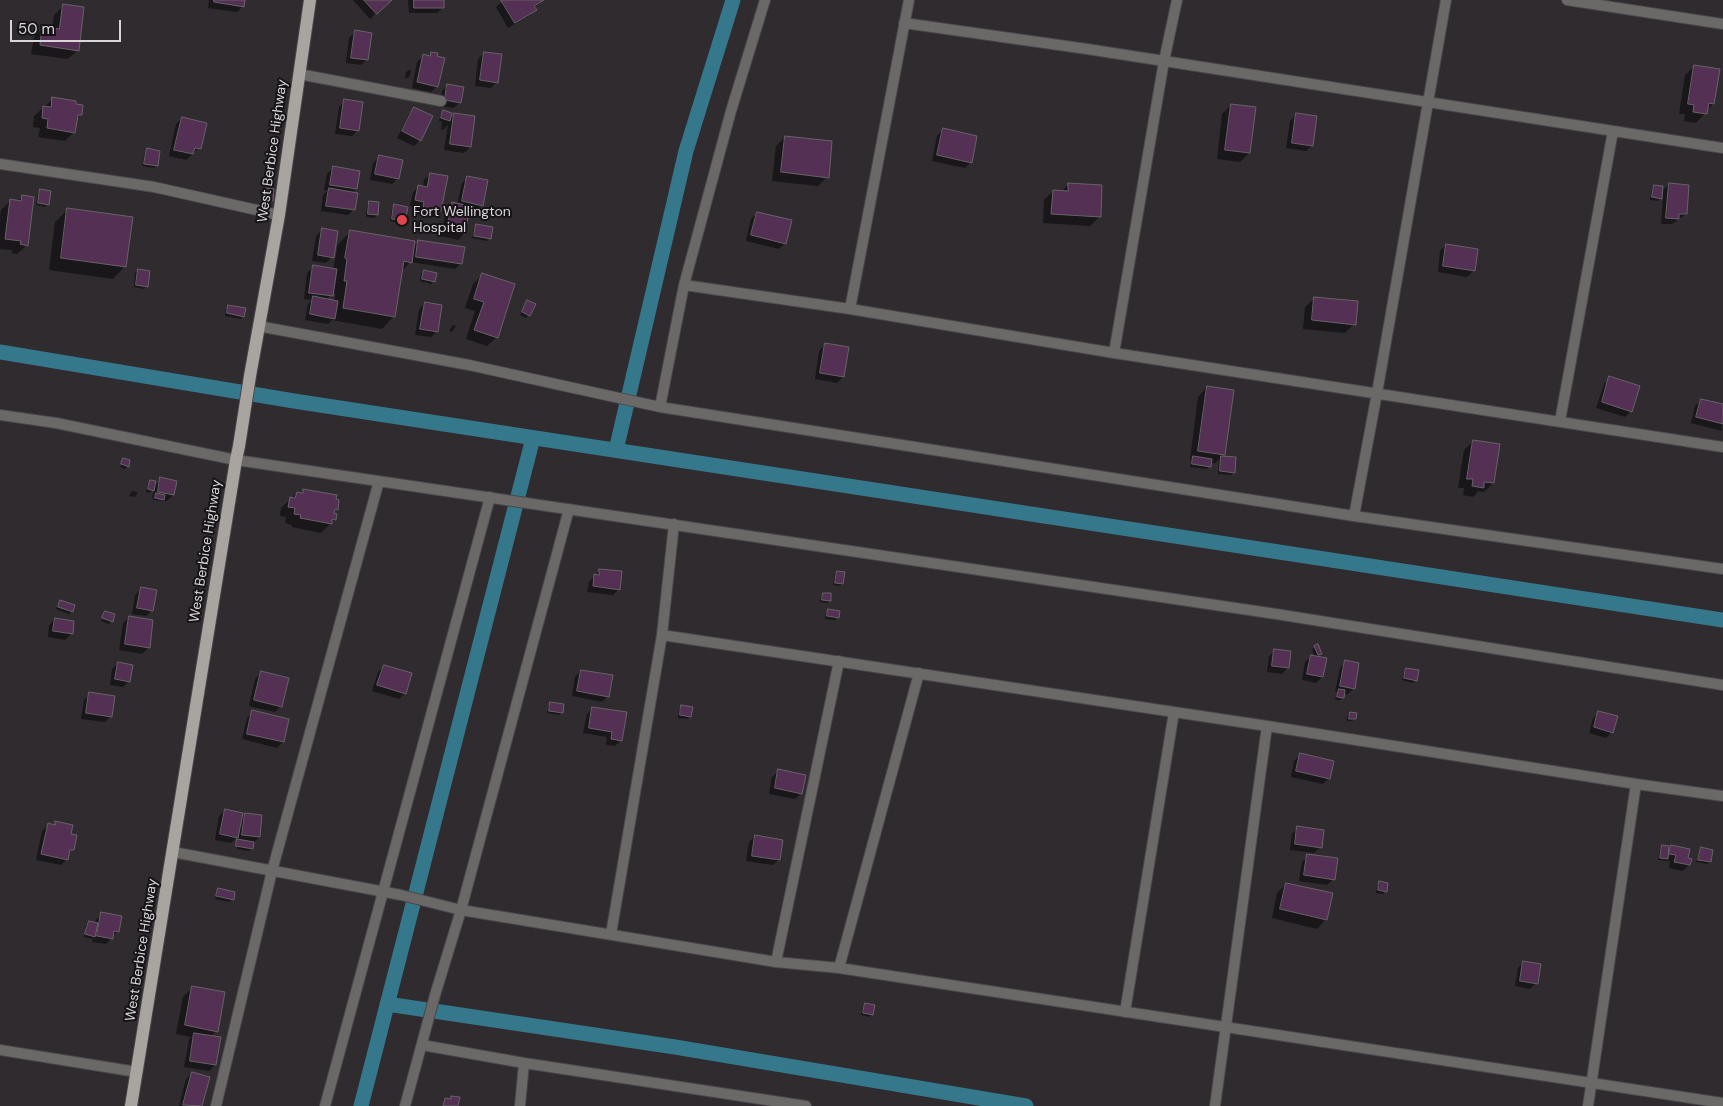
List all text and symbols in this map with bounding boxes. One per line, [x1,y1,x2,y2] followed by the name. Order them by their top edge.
[12,10,124,42] scale bar
[18,19,55,39] text: 50 m
[255,78,291,224] street label: West Berbice Highway
[413,204,511,236] place label: Fort Wellington Hospital
[395,213,409,227] marker: Fort Wellington Hospital
[186,478,226,624] street label: West Berbice Highway
[122,877,162,1023] street label: West Berbice Highway

